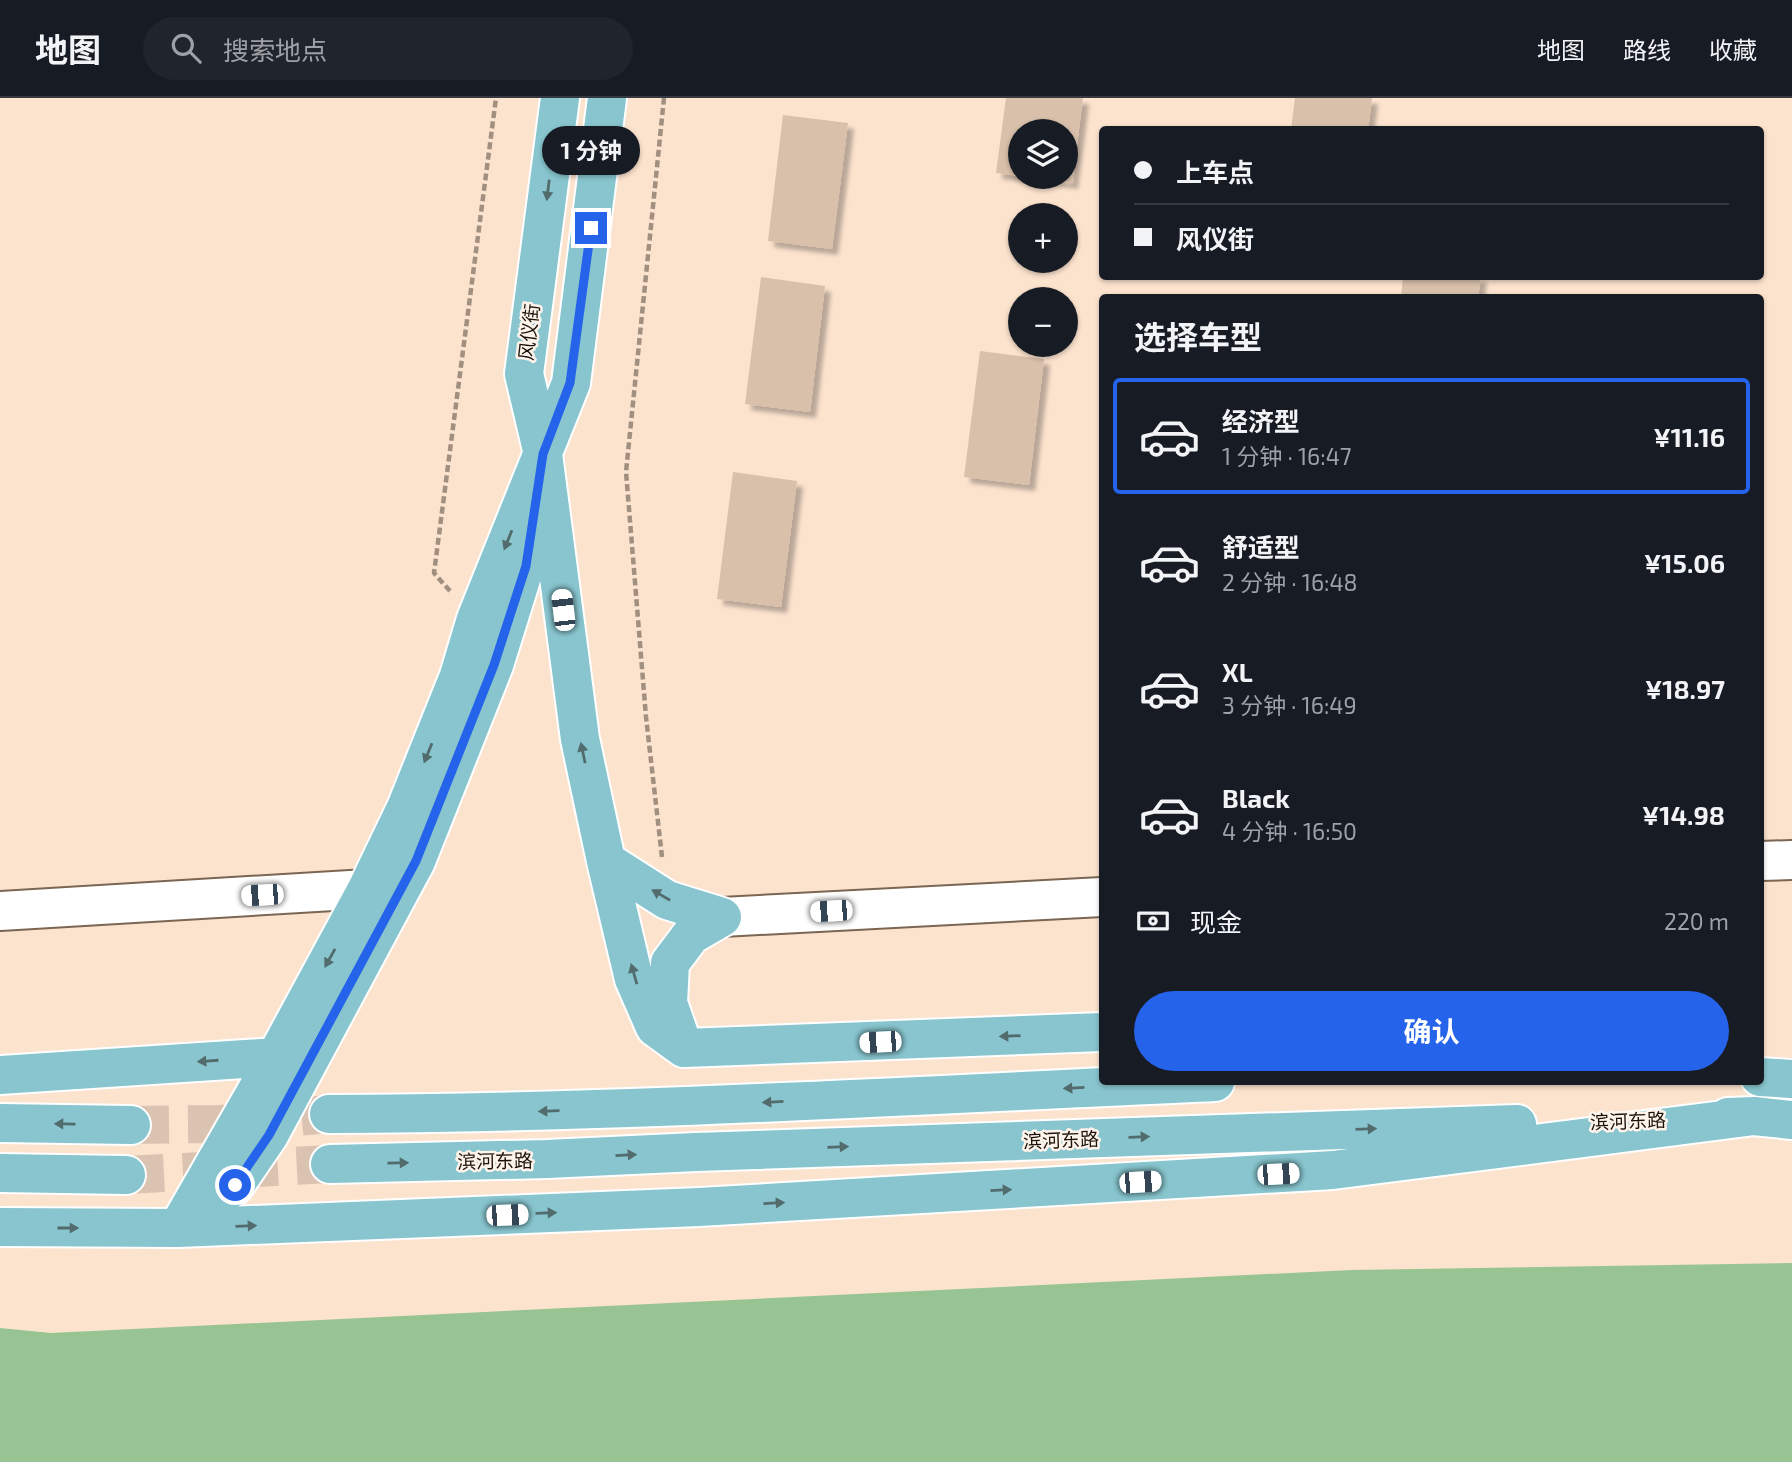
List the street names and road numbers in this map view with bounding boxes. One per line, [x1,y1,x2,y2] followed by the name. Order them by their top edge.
[514,302,543,362] street label: 风仪街
[1590,1108,1666,1133] street label: 滨河东路
[1023,1127,1099,1152] street label: 滨河东路
[457,1148,533,1173] street label: 滨河东路

